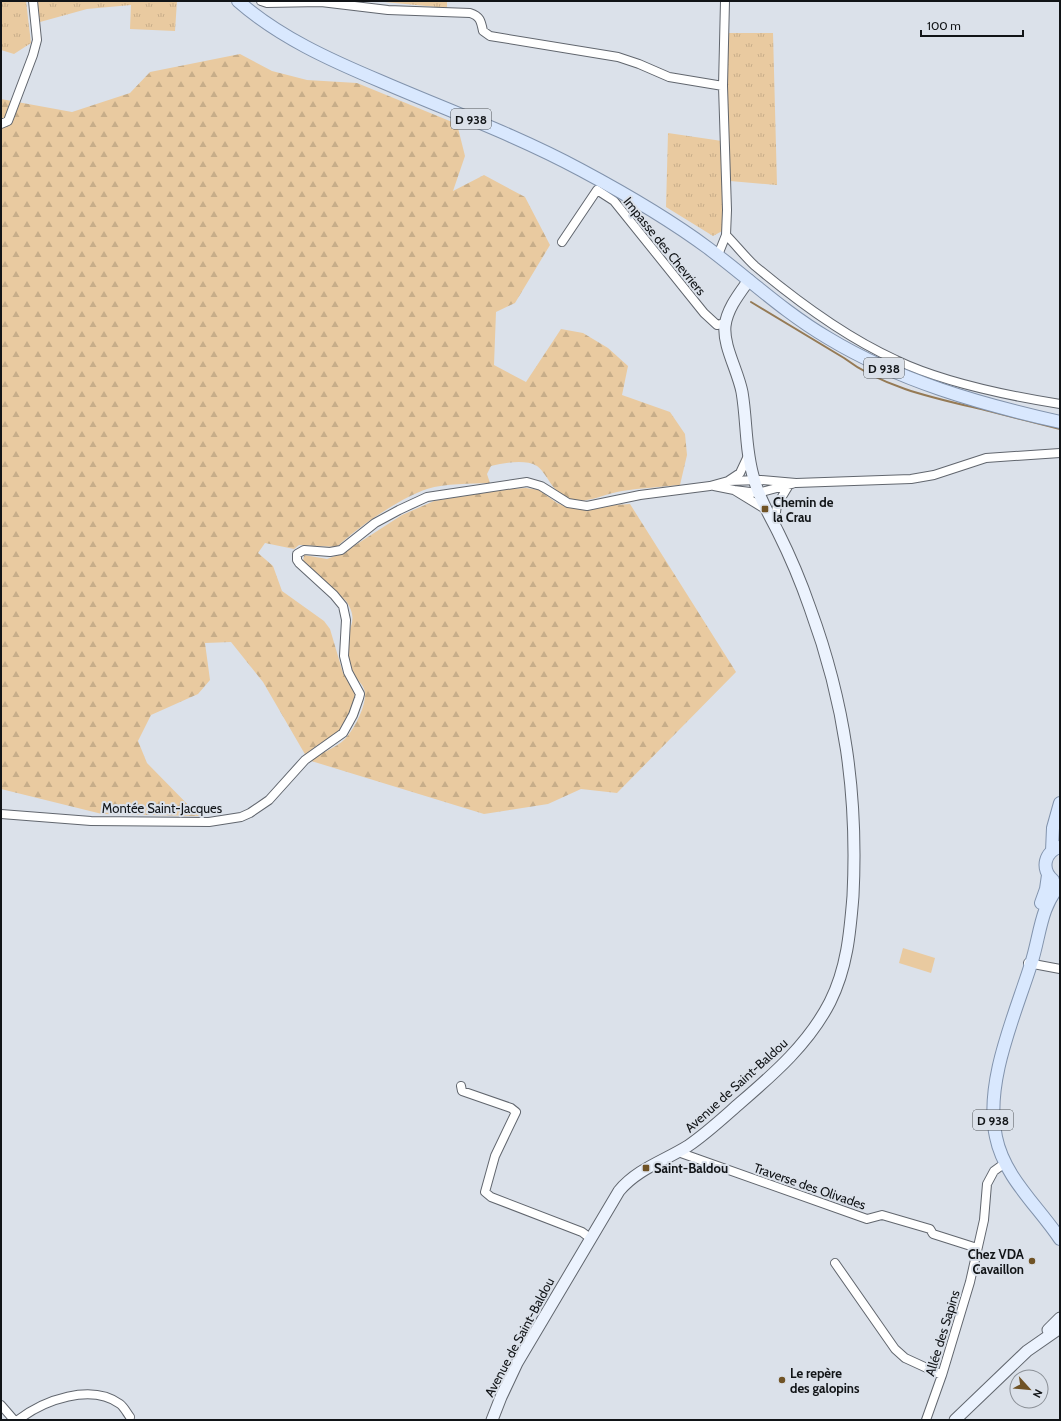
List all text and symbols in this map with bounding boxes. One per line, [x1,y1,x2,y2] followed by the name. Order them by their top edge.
[921,12,1023,38] scale bar
[927,18,961,33] text: 100 m
[451,109,491,129] road number: D 938
[620,194,710,299] street label: Impasse des Chevriers
[864,358,904,378] road number: D 938
[773,494,834,525] place label: Chemin de la Crau
[760,504,770,514] marker: Chemin de la Crau
[102,800,223,816] street label: Montée Saint-Jacques
[681,1035,791,1135] street label: Avenue de Saint-Baldou
[973,1110,1013,1130] road number: D 938
[752,1159,869,1213] street label: Traverse des Olivades
[654,1160,728,1176] place label: Saint-Baldou
[641,1163,651,1173] marker: Saint-Baldou
[968,1246,1025,1277] place label: Chez VDA Cavaillon
[1027,1256,1037,1266] marker: Chez VDA Cavaillon
[481,1274,557,1399] street label: Avenue de Saint-Baldou
[921,1288,963,1378] street label: Allée des Sapins
[790,1365,860,1396] place label: Le repère des galopins
[1009,1369,1049,1409] north arrow
[777,1375,787,1385] marker: Le repère des galopins
[1030,1387,1046,1400] text: N

